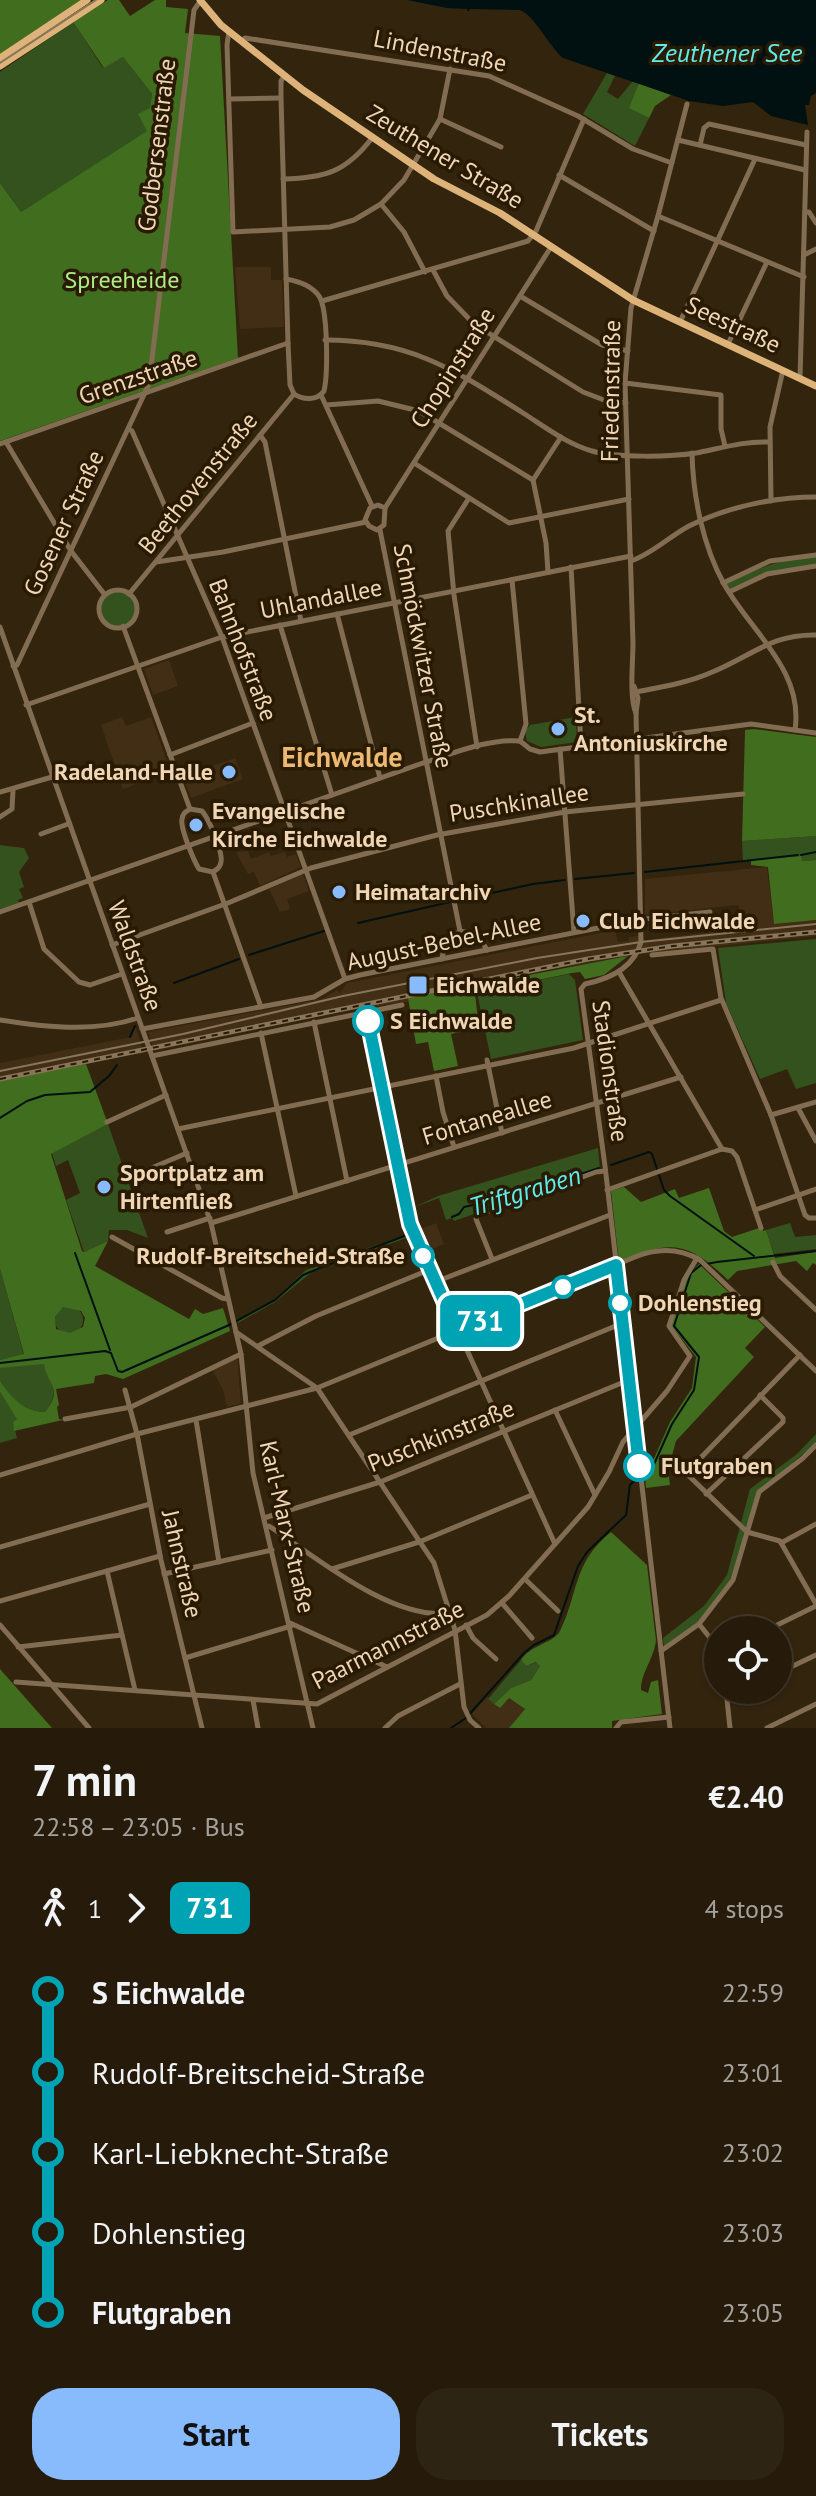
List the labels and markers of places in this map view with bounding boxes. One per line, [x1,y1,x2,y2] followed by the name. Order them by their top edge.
[574,699,728,758] place label: St. Antoniuskirche
[549,720,567,738] marker: St. Antoniuskirche
[54,756,213,787] place label: Radeland-Halle
[220,763,238,781] marker: Radeland-Halle
[212,795,387,854] place label: Evangelische Kirche Eichwalde
[187,816,205,834] marker: Evangelische Kirche Eichwalde
[355,876,491,907] place label: Heimatarchiv
[330,883,348,901] marker: Heimatarchiv
[599,905,755,936] place label: Club Eichwalde
[574,912,592,930] marker: Club Eichwalde
[436,969,540,1000] place label: Eichwalde
[407,974,429,996] marker: Eichwalde
[390,1005,513,1036] place label: S Eichwalde
[353,1006,383,1036] marker: S Eichwalde
[120,1157,264,1216] place label: Sportplatz am Hirtenfließ
[95,1178,113,1196] marker: Sportplatz am Hirtenfließ
[136,1240,405,1271] place label: Rudolf-Breitscheid-Straße
[412,1245,434,1267] marker: Rudolf-Breitscheid-Straße
[552,1276,574,1298] unlabelled marker
[638,1287,762,1318] place label: Dohlenstieg
[609,1292,631,1314] marker: Dohlenstieg
[661,1450,773,1481] place label: Flutgraben
[624,1451,654,1481] marker: Flutgraben

